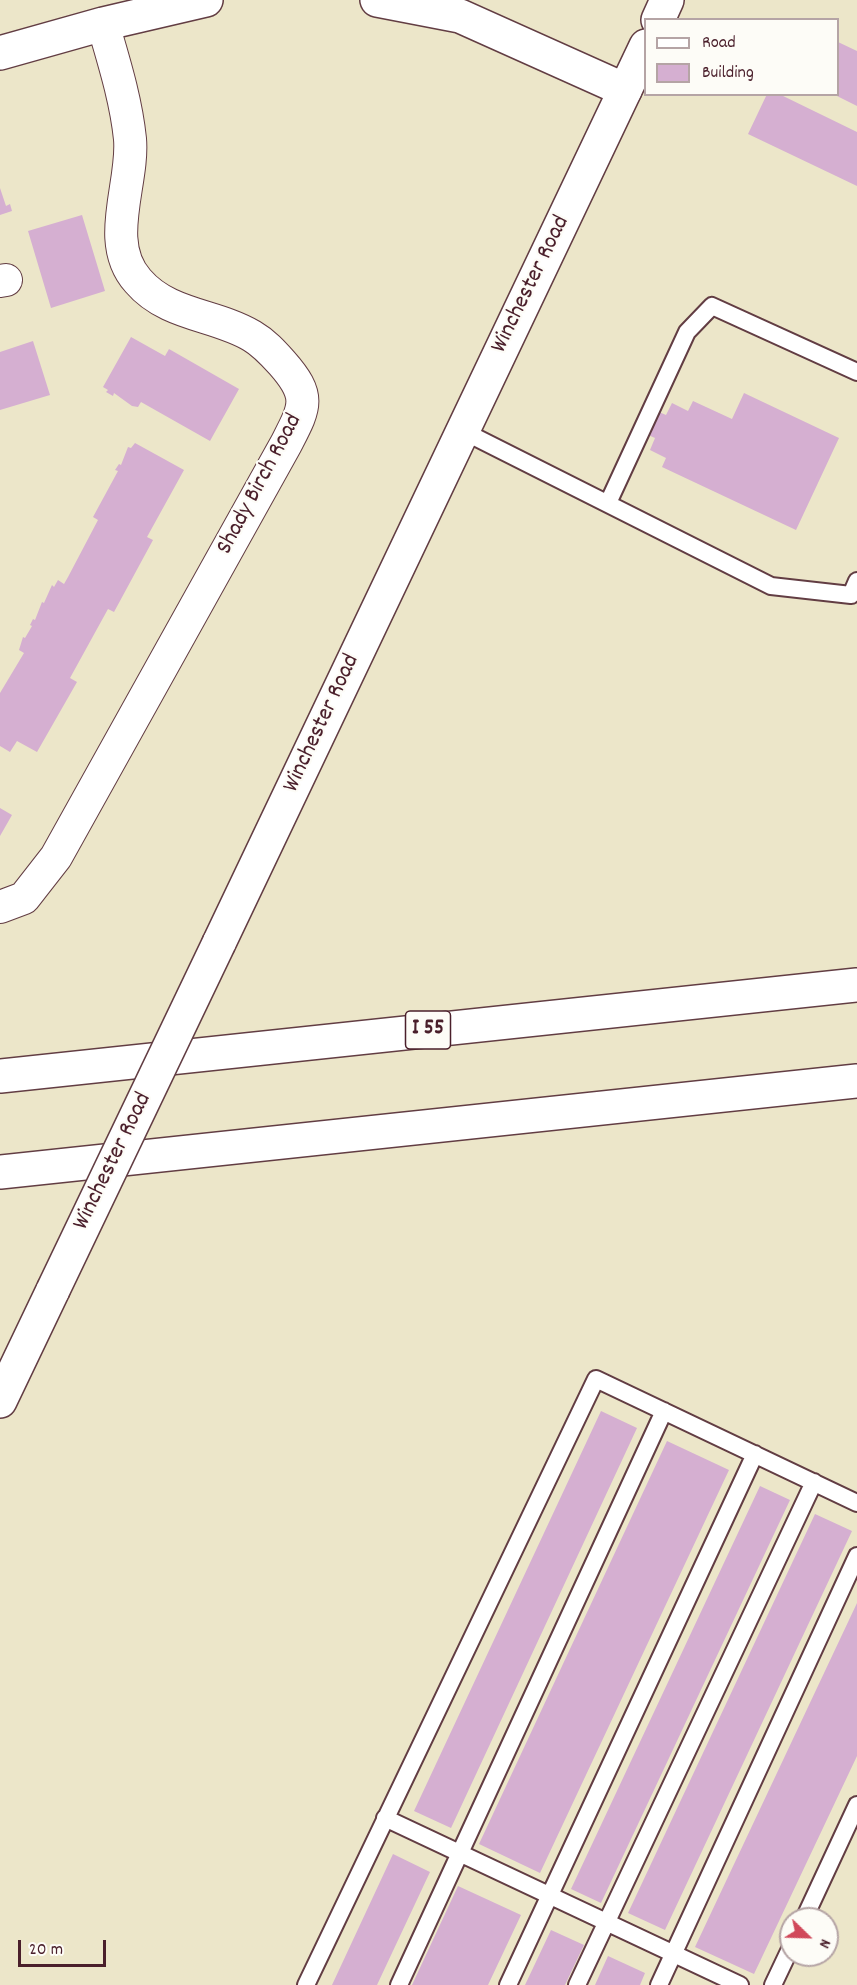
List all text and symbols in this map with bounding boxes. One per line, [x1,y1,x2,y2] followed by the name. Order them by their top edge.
[644,18,839,96] legend
[702,31,736,56] text: Road
[702,61,754,86] text: Building
[486,212,578,358] street label: Winchester Road
[212,410,310,560] street label: Shady Birch Road
[278,650,368,798] street label: Winchester Road
[406,1011,450,1049] road number: I 55
[68,1089,160,1235] street label: Winchester Road
[779,1907,839,1967] north arrow
[21,1928,110,1966] scale bar
[812,1935,836,1952] text: N
[29,1938,63,1963] text: 20 m

